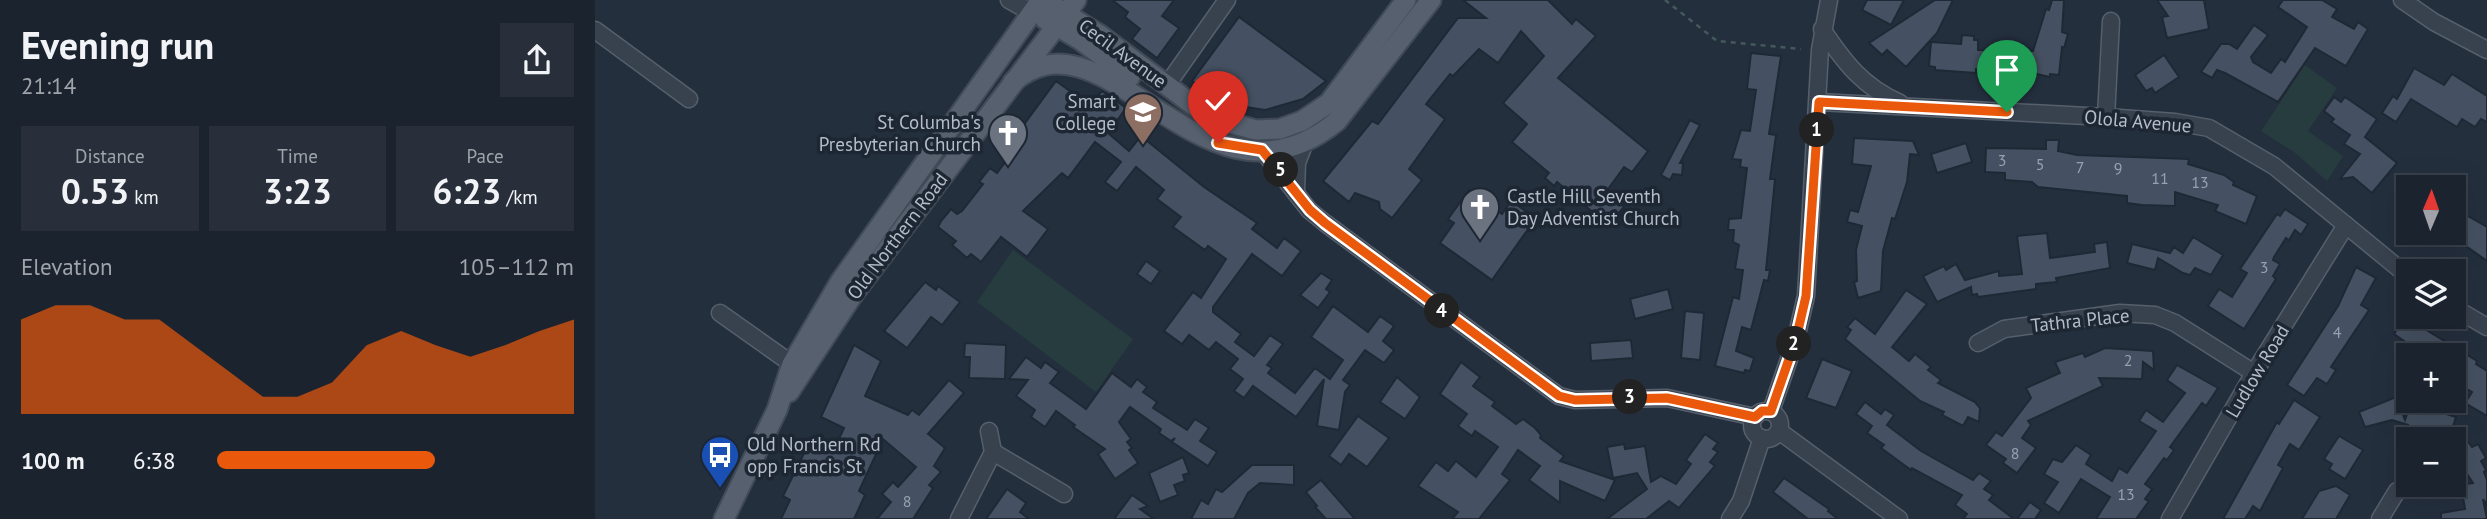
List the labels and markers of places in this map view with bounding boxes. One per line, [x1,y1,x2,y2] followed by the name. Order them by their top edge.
[1977,40,2037,112] pin
[1188,71,1248,143] pin
[1055,89,1117,135] place label: Smart College
[1122,91,1164,146] school or university icon: Smart College
[819,110,981,156] place label: St Columba's Presbyterian Church
[987,112,1029,167] church icon: St Columba's Presbyterian Church
[1799,113,1835,148] pin: 1
[1263,152,1299,188] pin: 5
[1507,184,1680,230] place label: Castle Hill Seventh Day Adventist Church
[1459,186,1501,241] church icon: Castle Hill Seventh Day Adventist Church
[1425,294,1459,328] pin: 4
[1777,326,1811,362] pin: 2
[1613,380,1647,414] pin: 3
[747,432,881,478] place label: Old Northern Rd opp Francis St
[699,434,741,489] bus stop icon: Old Northern Rd opp Francis St

